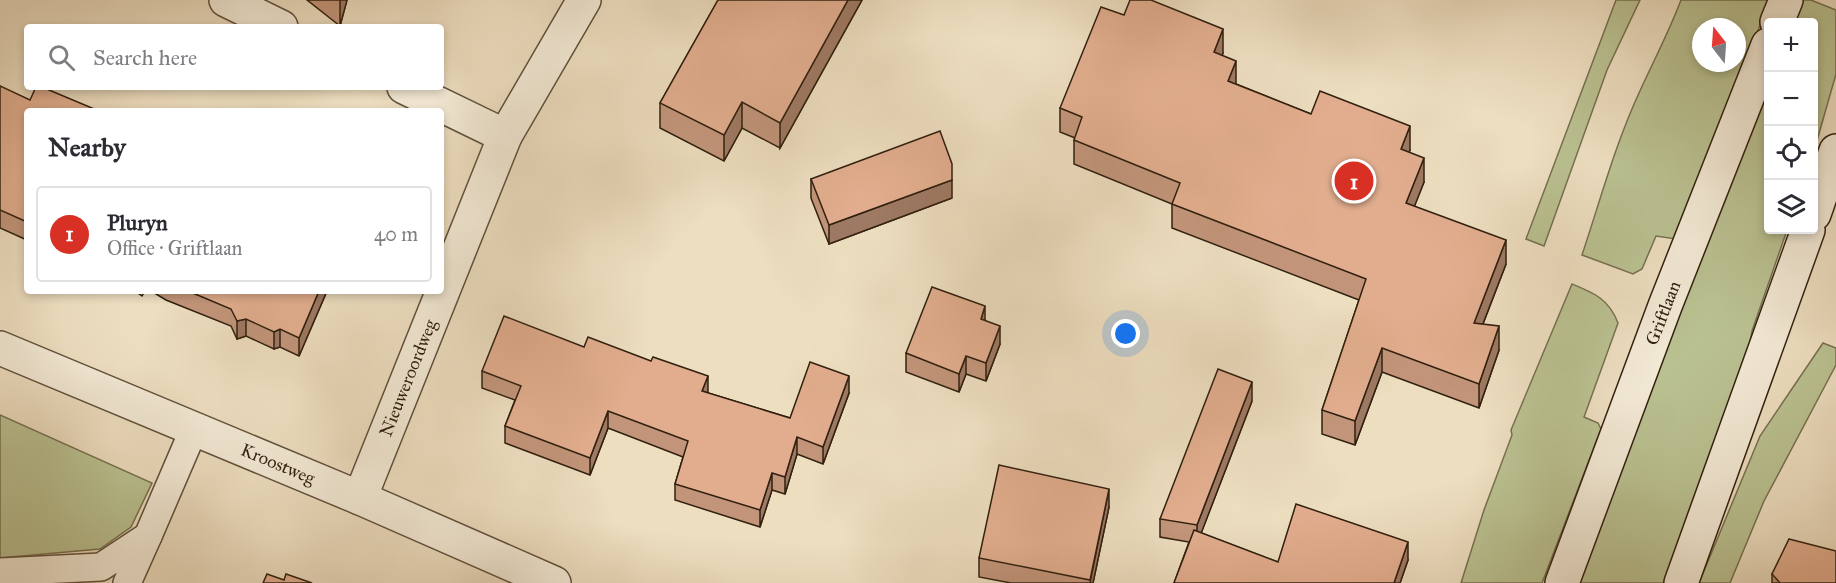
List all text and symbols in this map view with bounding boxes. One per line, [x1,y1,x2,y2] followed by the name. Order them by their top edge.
[1692,18,1746,72] north arrow
[1764,18,1818,234] map controls
[1764,18,1818,72] button: +
[24,24,444,90] search box
[45,41,78,74] icon: search
[93,44,197,71] text: Search here
[1764,72,1818,126] button: −
[1764,126,1818,180] button: locate
[48,131,126,163] text: Nearby
[1334,158,1374,204] pin: 1
[1764,180,1818,234] button: layers
[107,209,168,236] text: Pluryn
[66,222,73,246] text: 1
[374,222,418,246] text: 40 m
[107,236,242,260] text: Office · Griftlaan
[1641,277,1685,348] street label: Griftlaan
[375,316,443,440] street label: Nieuweroordweg
[1111,319,1140,348] your location
[237,439,319,491] street label: Kroostweg

